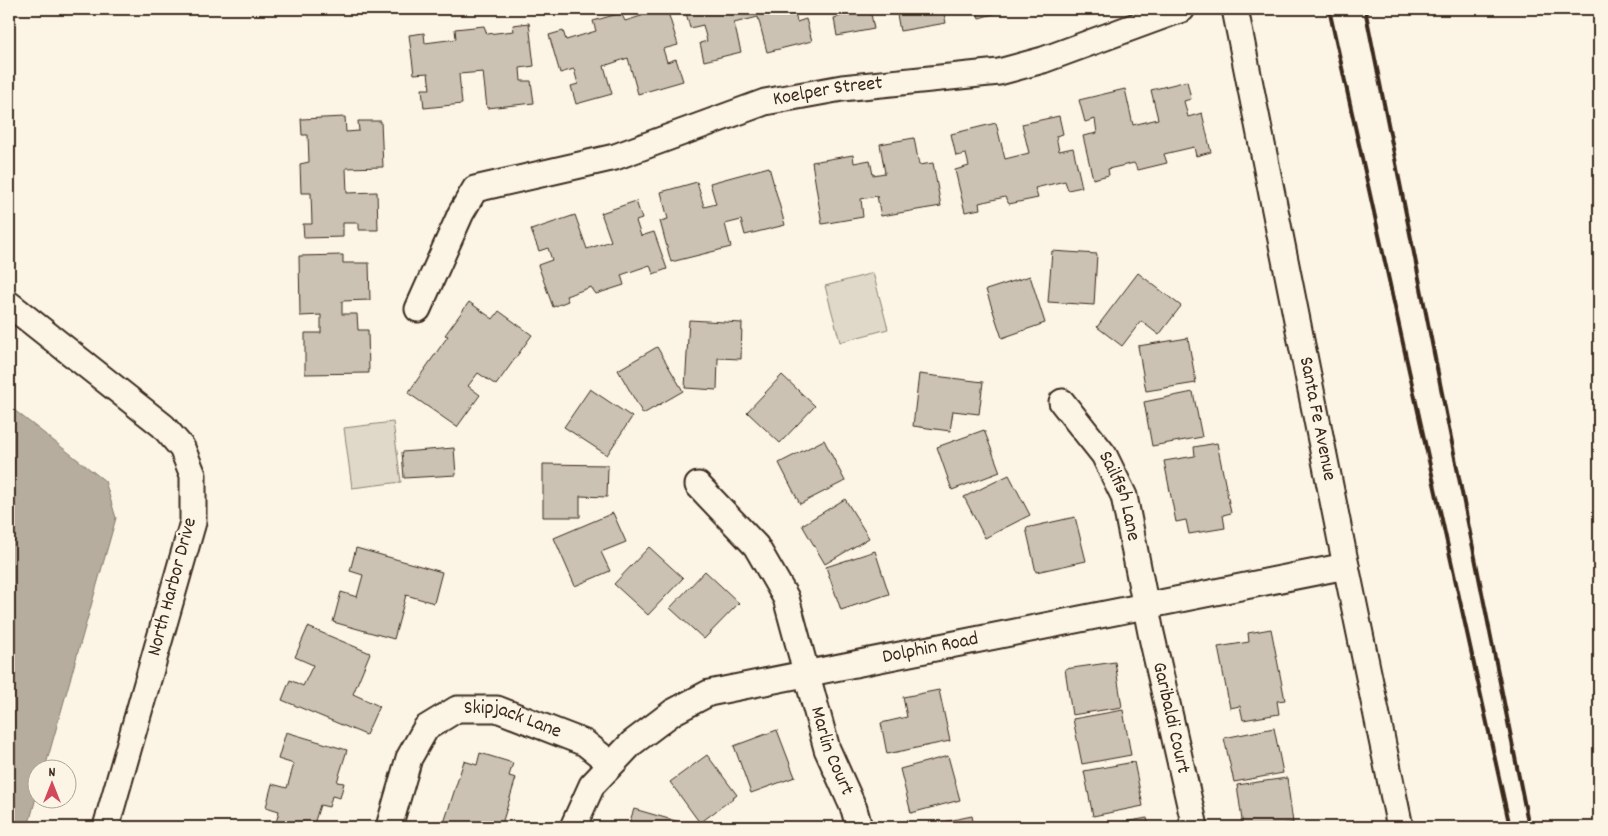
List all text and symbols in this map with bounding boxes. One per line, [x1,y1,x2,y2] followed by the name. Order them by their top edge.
[771,70,884,114] street label: Koelper Street
[1291,354,1343,484] street label: Santa Fe Avenue
[1090,447,1147,544] street label: Sailfish Lane
[141,514,205,659] street label: North Harbor Drive
[880,626,981,672] street label: Dolphin Road
[1144,660,1196,776] street label: Garibaldi Court
[464,695,566,747] street label: Skipjack Lane
[802,704,860,800] street label: Marlin Court
[28,758,78,808] north arrow
[49,763,56,783] text: N

